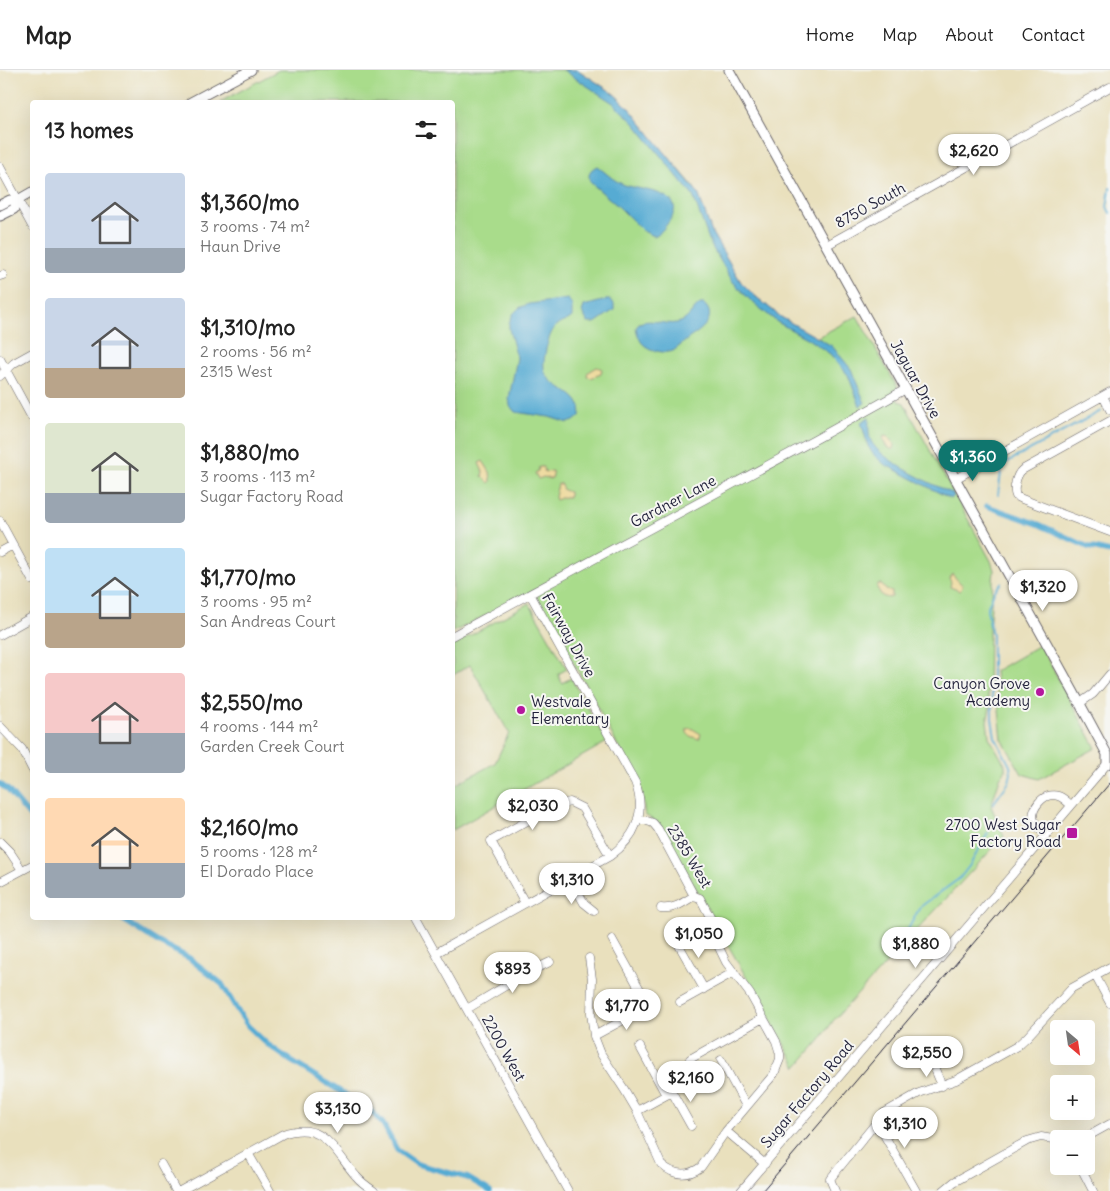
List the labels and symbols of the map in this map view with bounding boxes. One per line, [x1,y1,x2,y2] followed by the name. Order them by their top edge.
[933,134,1015,176] pin: $2,620
[832,178,909,232] street label: 8750 South
[887,336,945,422] street label: Jaguar Drive
[932,440,1014,482] pin: $1,360
[627,471,719,531] street label: Gardner Lane
[1002,570,1084,612] pin: $1,320
[538,589,600,681] street label: Fairway Drive
[933,674,1030,710] place label: Canyon Grove Academy
[1034,686,1046,698] marker: Canyon Grove Academy
[531,692,609,728] place label: Westvale Elementary
[515,704,527,716] marker: Westvale Elementary
[492,788,574,831] pin: $2,030
[945,815,1061,851] place label: 2700 West Sugar Factory Road
[664,821,716,891] street label: 2385 West
[1065,826,1079,840] marker: 2700 West Sugar Factory Road
[531,862,613,905] pin: $1,310
[658,916,740,959] pin: $1,050
[875,926,957,969] pin: $1,880
[483,952,543,994] pin: $893
[586,988,668,1031] pin: $1,770
[478,1012,530,1084] street label: 2200 West
[1050,1020,1095,1065] north arrow
[757,1036,858,1152] street label: Sugar Factory Road
[886,1036,968,1078] pin: $2,550
[650,1060,732,1103] pin: $2,160
[297,1092,379,1134] pin: $3,130
[864,1106,946,1149] pin: $1,310

